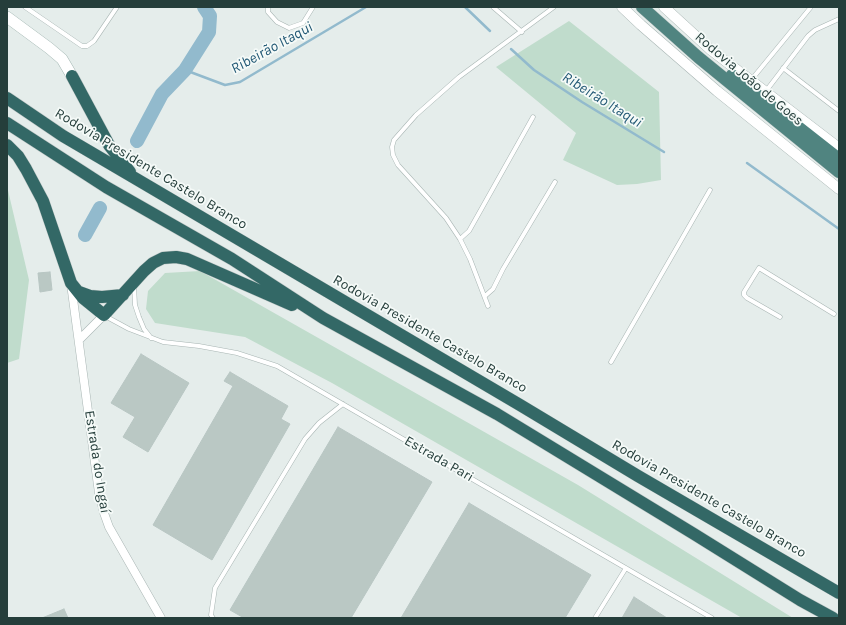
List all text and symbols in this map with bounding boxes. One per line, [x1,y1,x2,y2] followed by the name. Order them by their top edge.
[228,18,316,78] water label: Ribeirão Itaqui
[691,29,807,129] street label: Rodovia João de Goes
[559,68,645,132] water label: Ribeirão Itaqui
[52,105,250,233] street label: Rodovia Presidente Castelo Branco
[330,271,530,397] street label: Rodovia Presidente Castelo Branco
[81,409,113,515] street label: Estrada do Ingaí
[401,432,477,486] street label: Estrada Pari
[609,436,809,562] street label: Rodovia Presidente Castelo Branco

